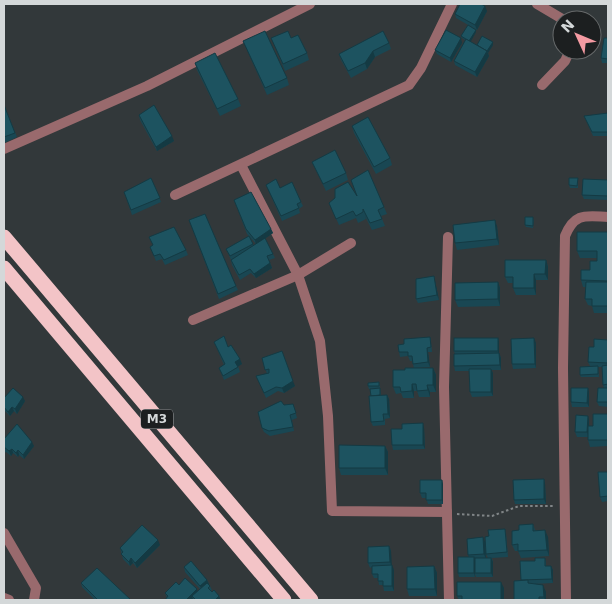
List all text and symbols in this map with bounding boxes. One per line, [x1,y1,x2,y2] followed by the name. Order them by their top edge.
[552,10,602,60] north arrow
[558,16,577,36] text: N
[141,409,173,428] road number: M3

